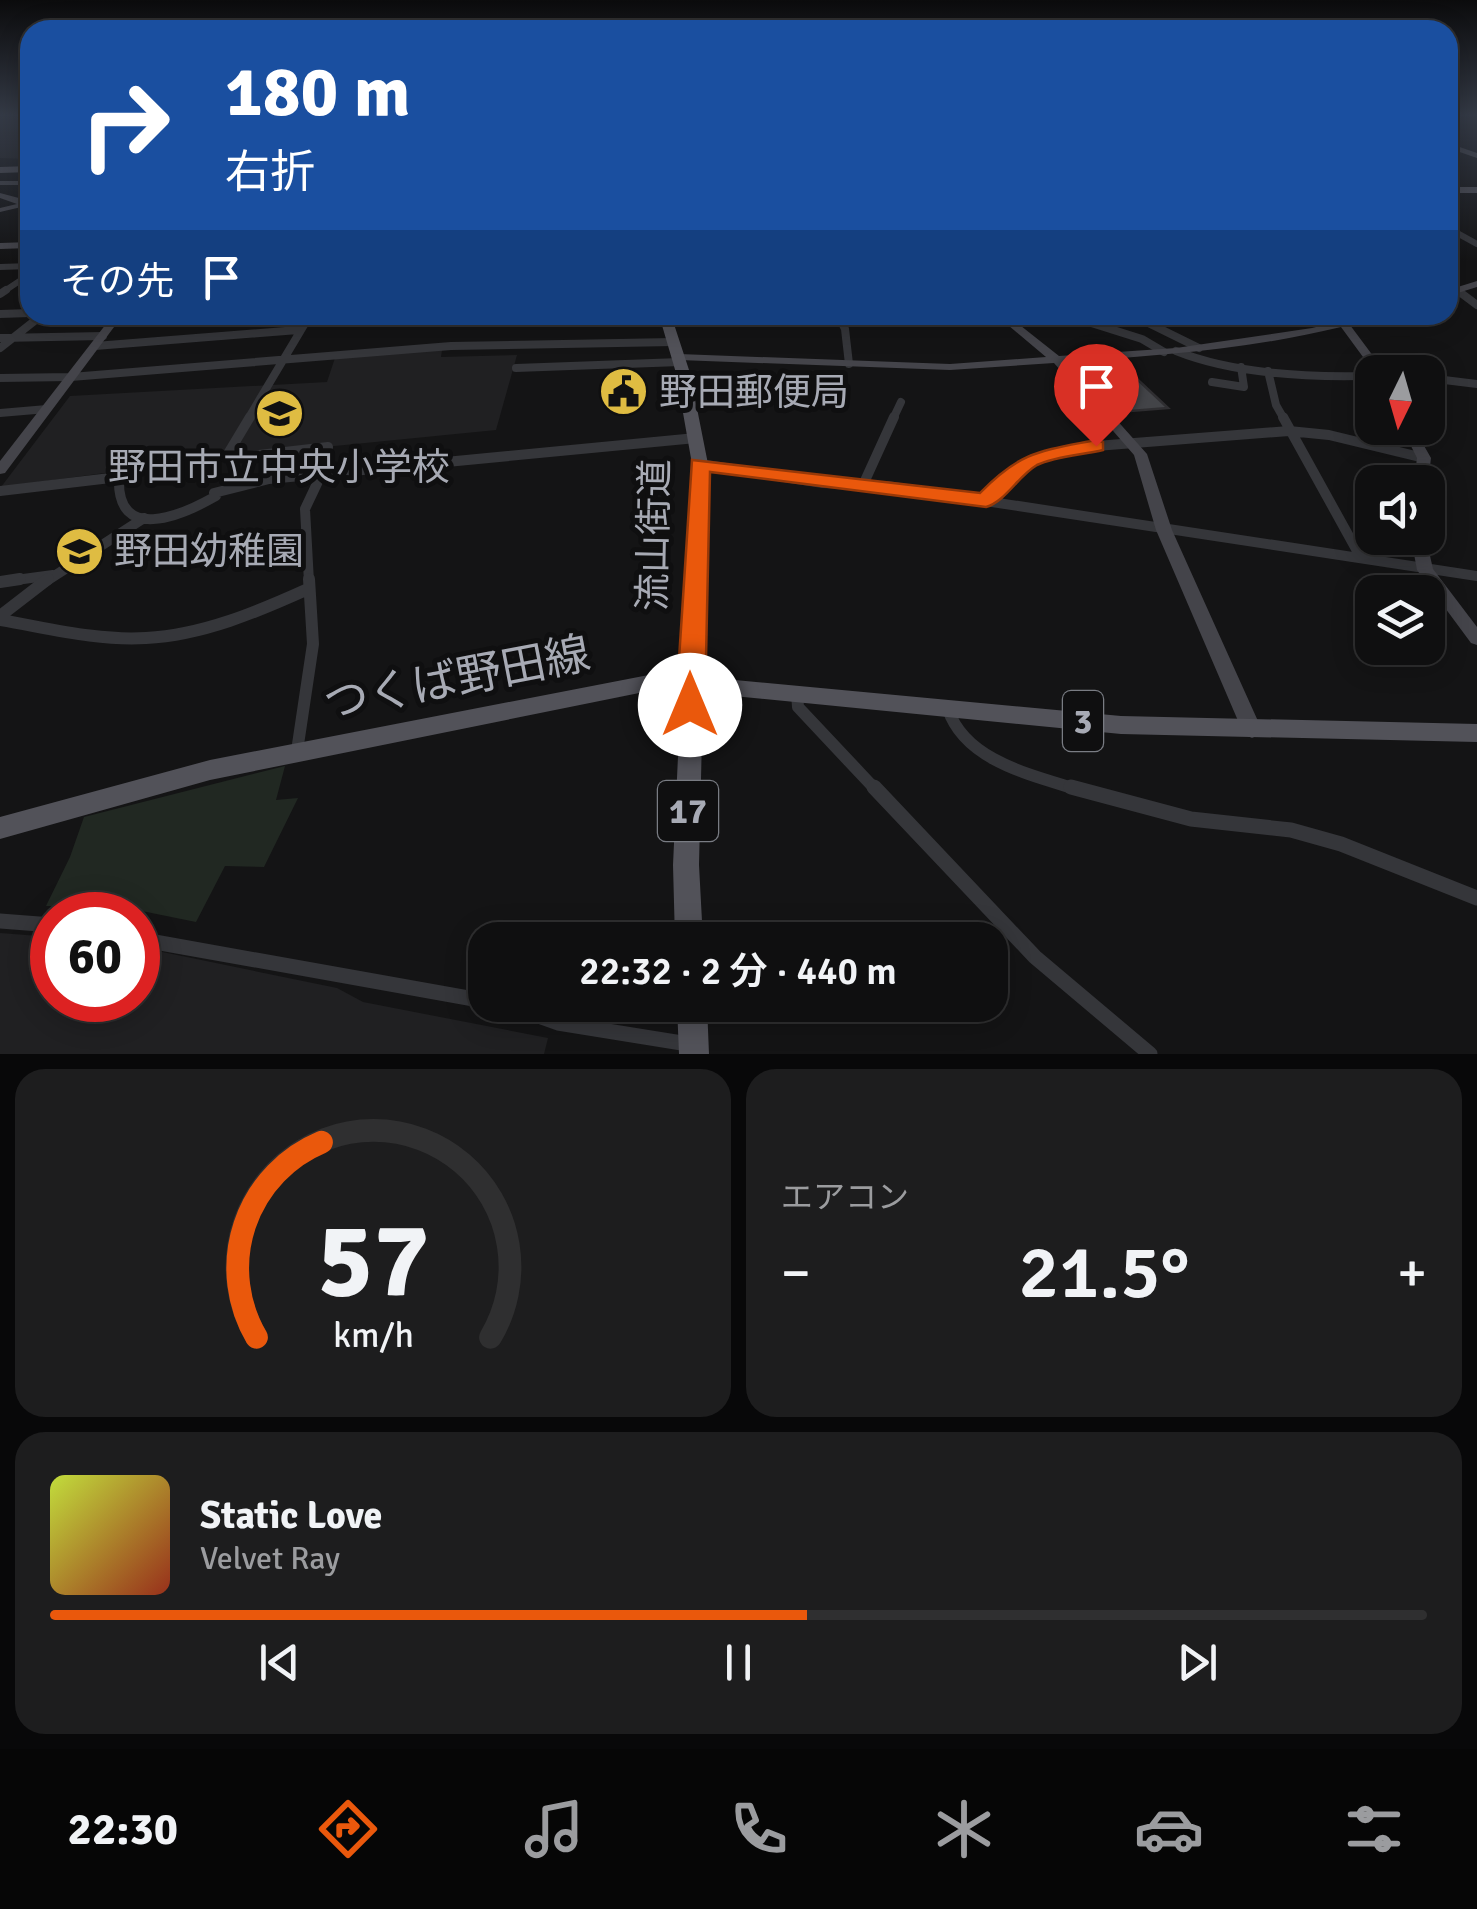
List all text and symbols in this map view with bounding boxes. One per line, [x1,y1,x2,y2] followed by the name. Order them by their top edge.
[225,49,410,135] text: 180 m
[60,60,190,190] icon: right
[225,145,315,200] text: 右折
[194,250,249,305] icon: arrive
[60,258,174,305] text: その先
[1054,344,1139,447] pin
[1355,355,1445,445] north arrow
[1355,355,1445,665] map controls
[1069,359,1124,414] icon: arrive
[598,366,650,418] public building icon: 野田郵便局
[659,369,849,416] place label: 野田郵便局
[253,387,305,439] school or university icon: 野田市立中央小学校
[108,444,450,491] place label: 野田市立中央小学校
[629,459,679,611] street label: 流山街道
[1355,465,1445,555] button: sound
[53,525,105,577] school or university icon: 野田幼稚園
[114,528,304,575] place label: 野田幼稚園
[1355,575,1445,665] button: layers
[319,626,595,732] street label: つくば野田線
[638,653,742,757] position arrow
[1063,691,1103,751] road number: 3
[658,781,718,841] road number: 17
[30,892,160,1022] speed limit sign: 60
[579,948,897,995] text: 22:32 · 2 分 · 440 m
[781,1178,909,1217] text: エアコン
[317,1197,429,1325] text: 57
[1018,1226,1190,1319] text: 21.5°
[781,1239,811,1307] text: −
[1397,1239,1427,1307] text: +
[333,1313,413,1357] text: km/h
[200,1492,382,1539] text: Static Love
[200,1539,340,1578] text: Velvet Ray
[252,1635,307,1690] icon: previous
[711,1635,766,1690] icon: pause
[1170,1635,1225,1690] icon: next
[313,1794,383,1864] icon: directions
[519,1794,589,1864] icon: music
[724,1794,794,1864] icon: phone
[929,1794,999,1864] icon: climate
[1134,1794,1204,1864] icon: car
[1339,1794,1409,1864] icon: filters
[68,1802,178,1857] text: 22:30

